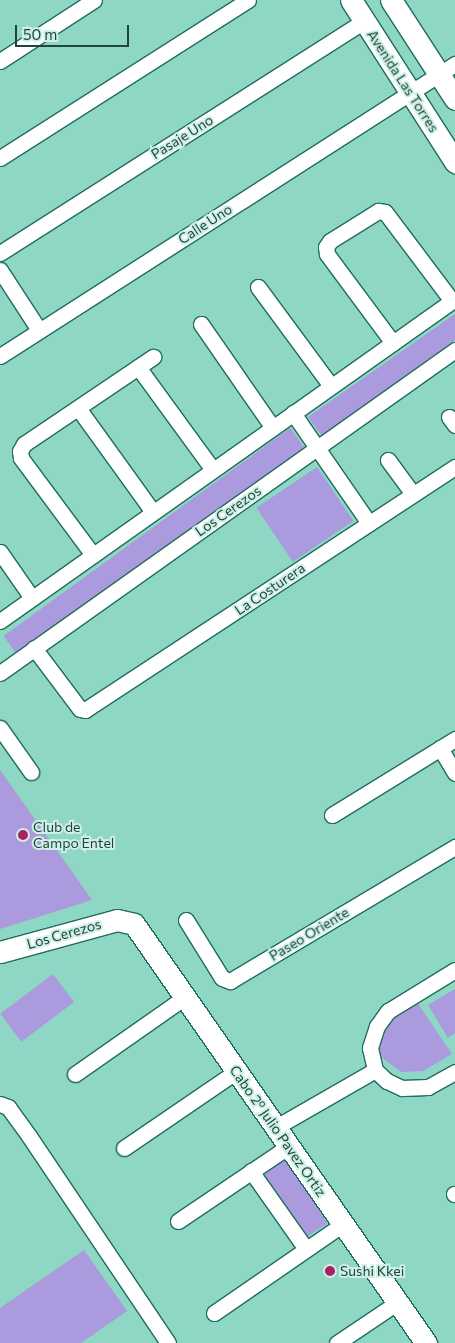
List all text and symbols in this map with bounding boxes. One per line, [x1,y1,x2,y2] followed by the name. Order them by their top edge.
[18,15,131,47] scale bar
[23,25,57,43] text: 50 m
[364,27,442,135] street label: Avenida Las Torres
[148,111,216,163] street label: Pasaje Uno
[175,200,235,248] street label: Calle Uno
[192,482,264,540] street label: Los Cerezos
[232,559,308,619] street label: La Costurera
[33,819,114,852] place label: Club de Campo Entel
[17,829,29,841] marker: Club de Campo Entel
[266,904,352,964] street label: Paseo Oriente
[25,915,103,953] street label: Los Cerezos
[226,1062,330,1200] street label: Cabo 2º Julio Pavez Ortiz
[340,1263,404,1279] place label: Sushi Kkei
[324,1265,336,1277] marker: Sushi Kkei

